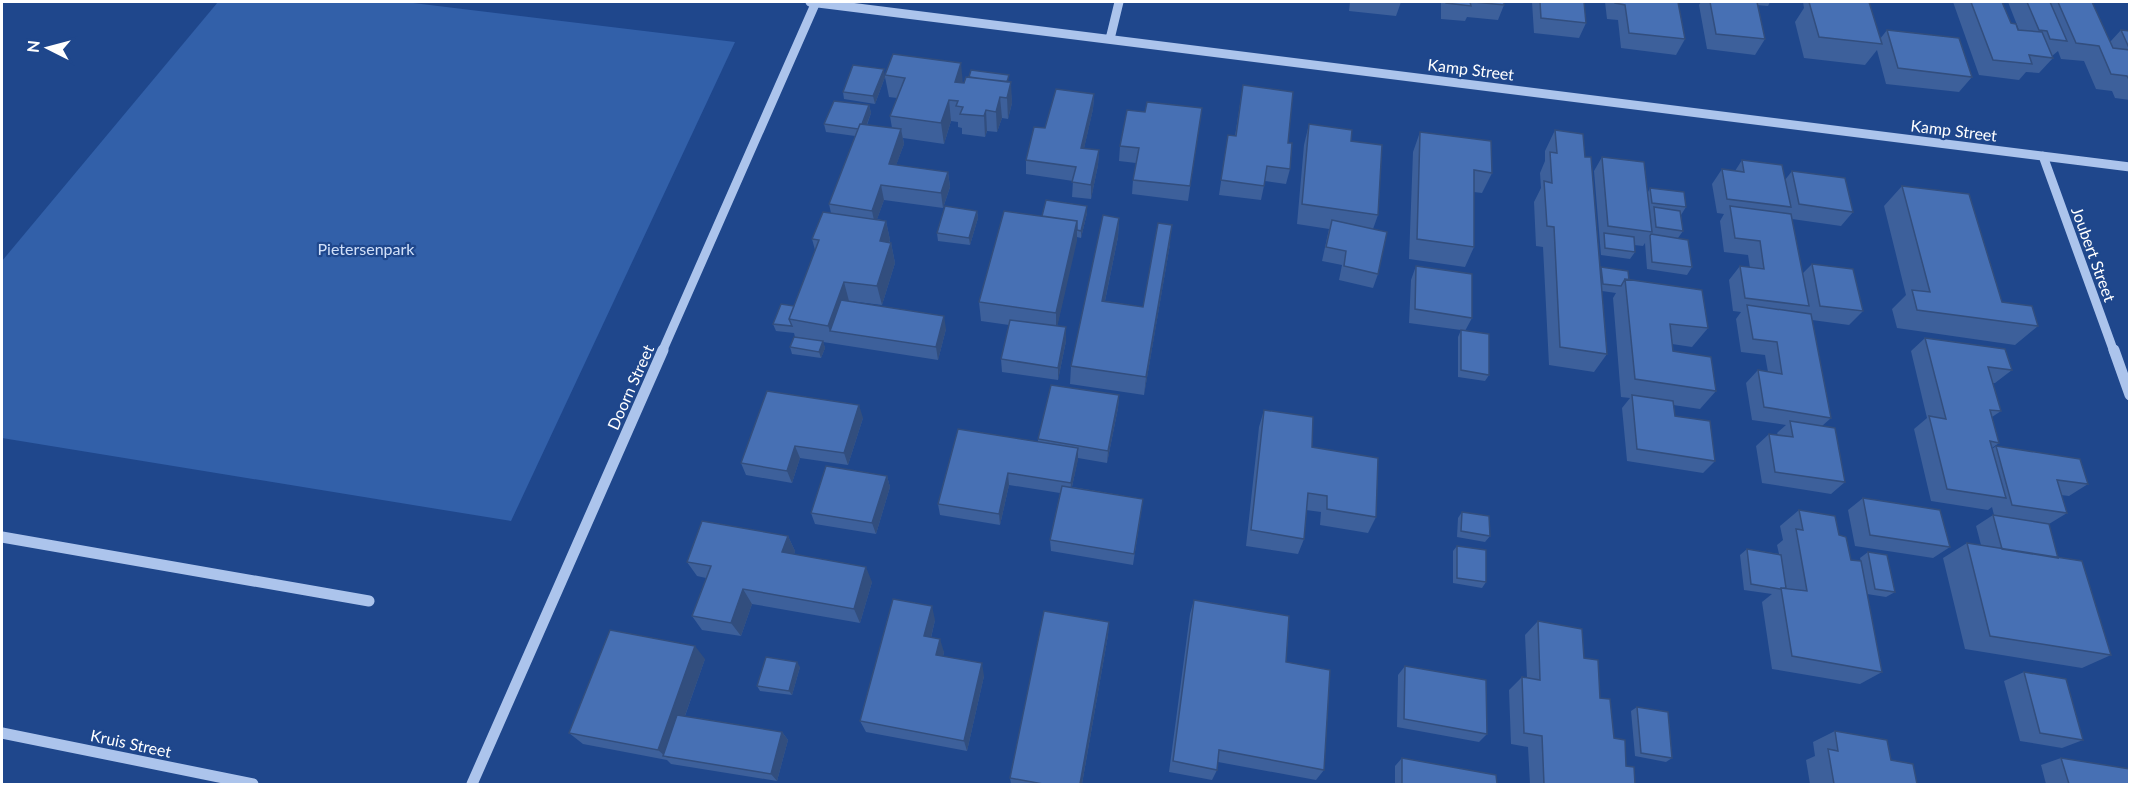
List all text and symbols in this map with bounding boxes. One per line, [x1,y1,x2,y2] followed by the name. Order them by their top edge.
[18,18,78,78] north arrow
[22,39,43,54] text: N
[1427,54,1516,84] street label: Kamp Street
[1910,115,1999,145] street label: Kamp Street
[2068,204,2120,304] street label: Joubert Street
[318,239,415,258] park label: Pietersenpark
[603,341,657,433] street label: Doorn Street
[89,725,173,761] street label: Kruis Street

